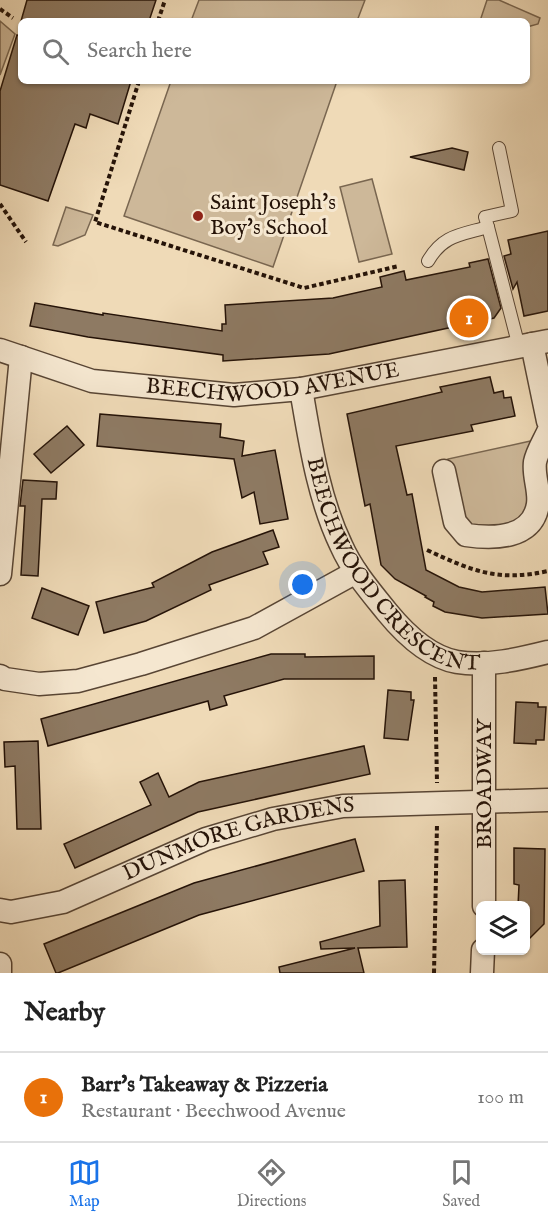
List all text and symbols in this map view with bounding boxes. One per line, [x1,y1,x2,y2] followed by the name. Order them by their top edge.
[18,18,530,84] search box
[39,35,72,68] icon: search
[87,37,192,65] text: Search here
[210,189,336,242] place label: Saint Joseph's Boy's School
[191,209,205,223] marker: Saint Joseph's Boy's School
[450,296,488,340] pin: 1
[144,356,402,410] street label: BEECHWOOD AVENUE
[300,455,481,678] street label: BEECHWOOD CRESCENT
[288,570,317,599] your location
[471,718,499,849] street label: BROADWAY
[119,792,355,888] street label: DUNMORE GARDENS
[476,901,530,955] map controls
[476,901,530,955] button: layers
[24,996,105,1029] text: Nearby
[81,1071,328,1099] text: Barr's Takeaway & Pizzeria
[40,1085,47,1110] text: 1
[477,1085,524,1110] text: 100 m
[81,1099,346,1124] text: Restaurant · Beechwood Avenue
[68,1156,101,1212] tab: Map
[237,1156,306,1212] tab: Directions
[442,1156,480,1212] tab: Saved

